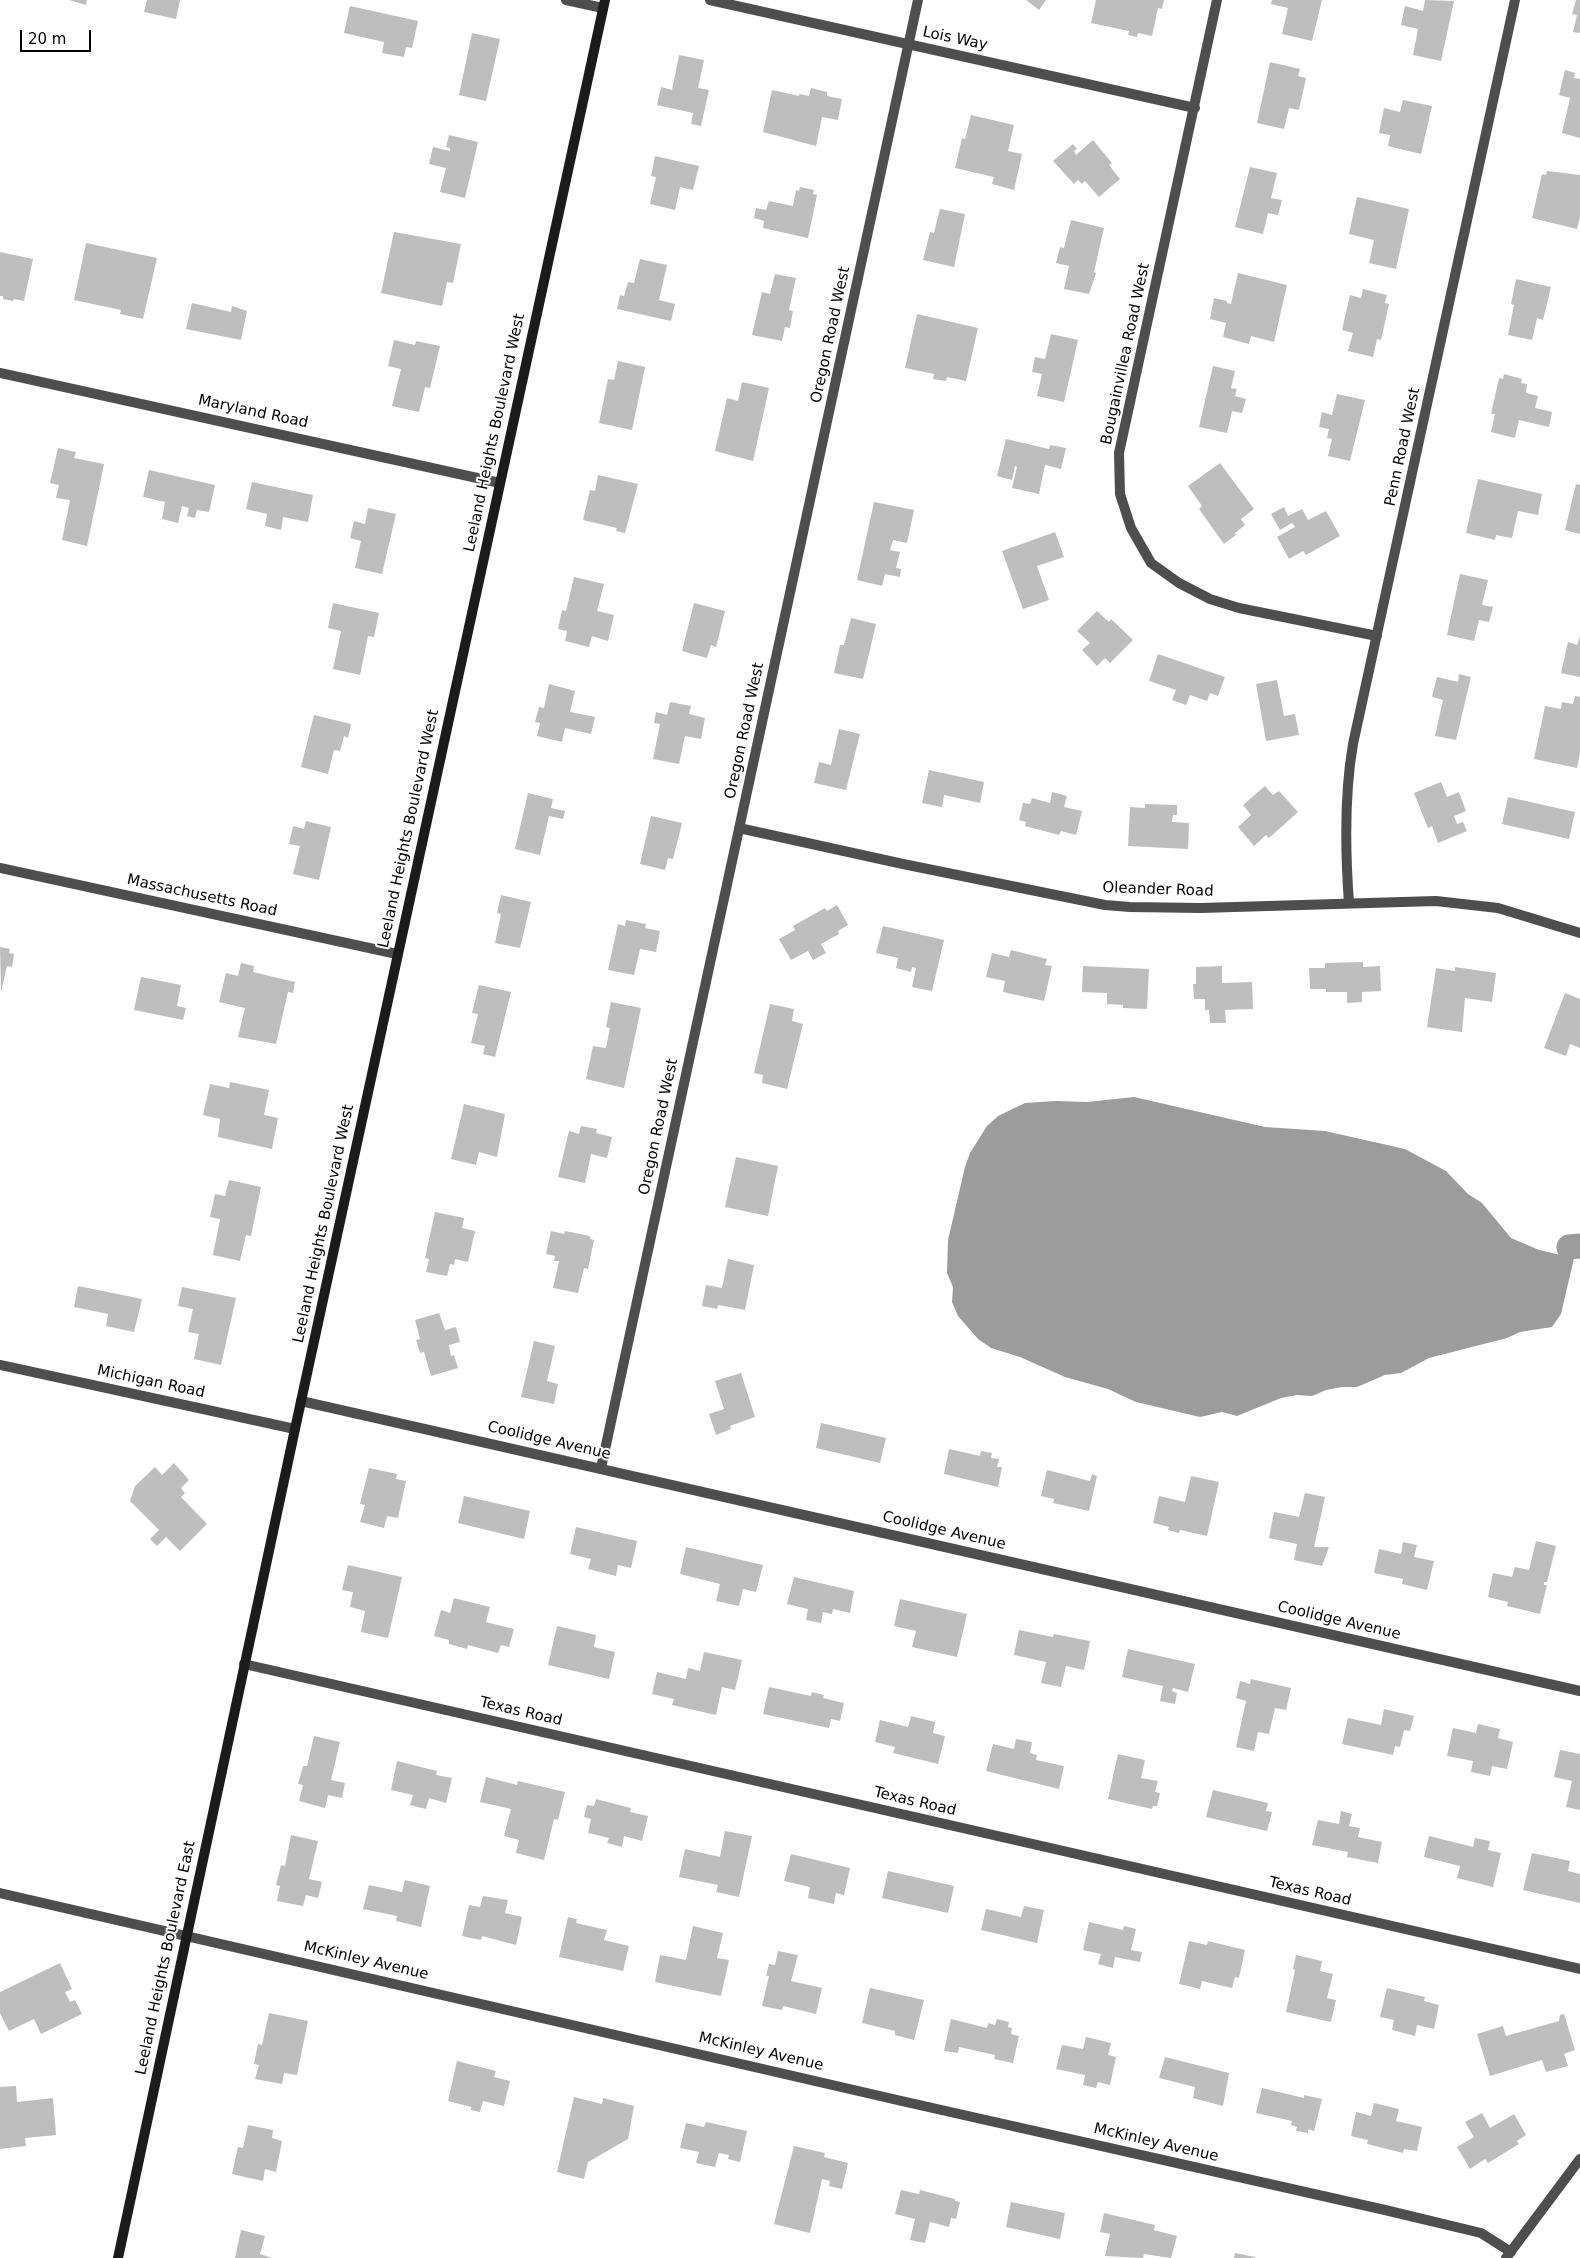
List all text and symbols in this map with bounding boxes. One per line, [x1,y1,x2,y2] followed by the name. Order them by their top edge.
[22,20,94,52] scale bar
[921,23,989,55] street label: Lois Way
[28,30,66,48] text: 20 m
[1098,262,1154,446] street label: Bougainvillea Road West
[808,265,854,405] street label: Oregon Road West
[461,312,529,554] street label: Leeland Heights Boulevard West
[1382,386,1424,508] street label: Penn Road West
[196,392,310,432] street label: Maryland Road
[722,661,768,801] street label: Oregon Road West
[375,708,443,950] street label: Leeland Heights Boulevard West
[125,871,279,921] street label: Massachusetts Road
[1102,879,1214,901] street label: Oleander Road
[636,1057,682,1197] street label: Oregon Road West
[290,1103,358,1345] street label: Leeland Heights Boulevard West
[95,1362,207,1402] street label: Michigan Road
[486,1418,612,1464] street label: Coolidge Avenue
[881,1508,1007,1554] street label: Coolidge Avenue
[1276,1598,1402,1644] street label: Coolidge Avenue
[478,1694,564,1730] street label: Texas Road
[872,1784,958,1820] street label: Texas Road
[132,1839,200,2077] street label: Leeland Heights Boulevard East
[1267,1874,1353,1910] street label: Texas Road
[302,1938,430,1984] street label: McKinley Avenue
[697,2029,825,2075] street label: McKinley Avenue
[1092,2120,1220,2166] street label: McKinley Avenue

